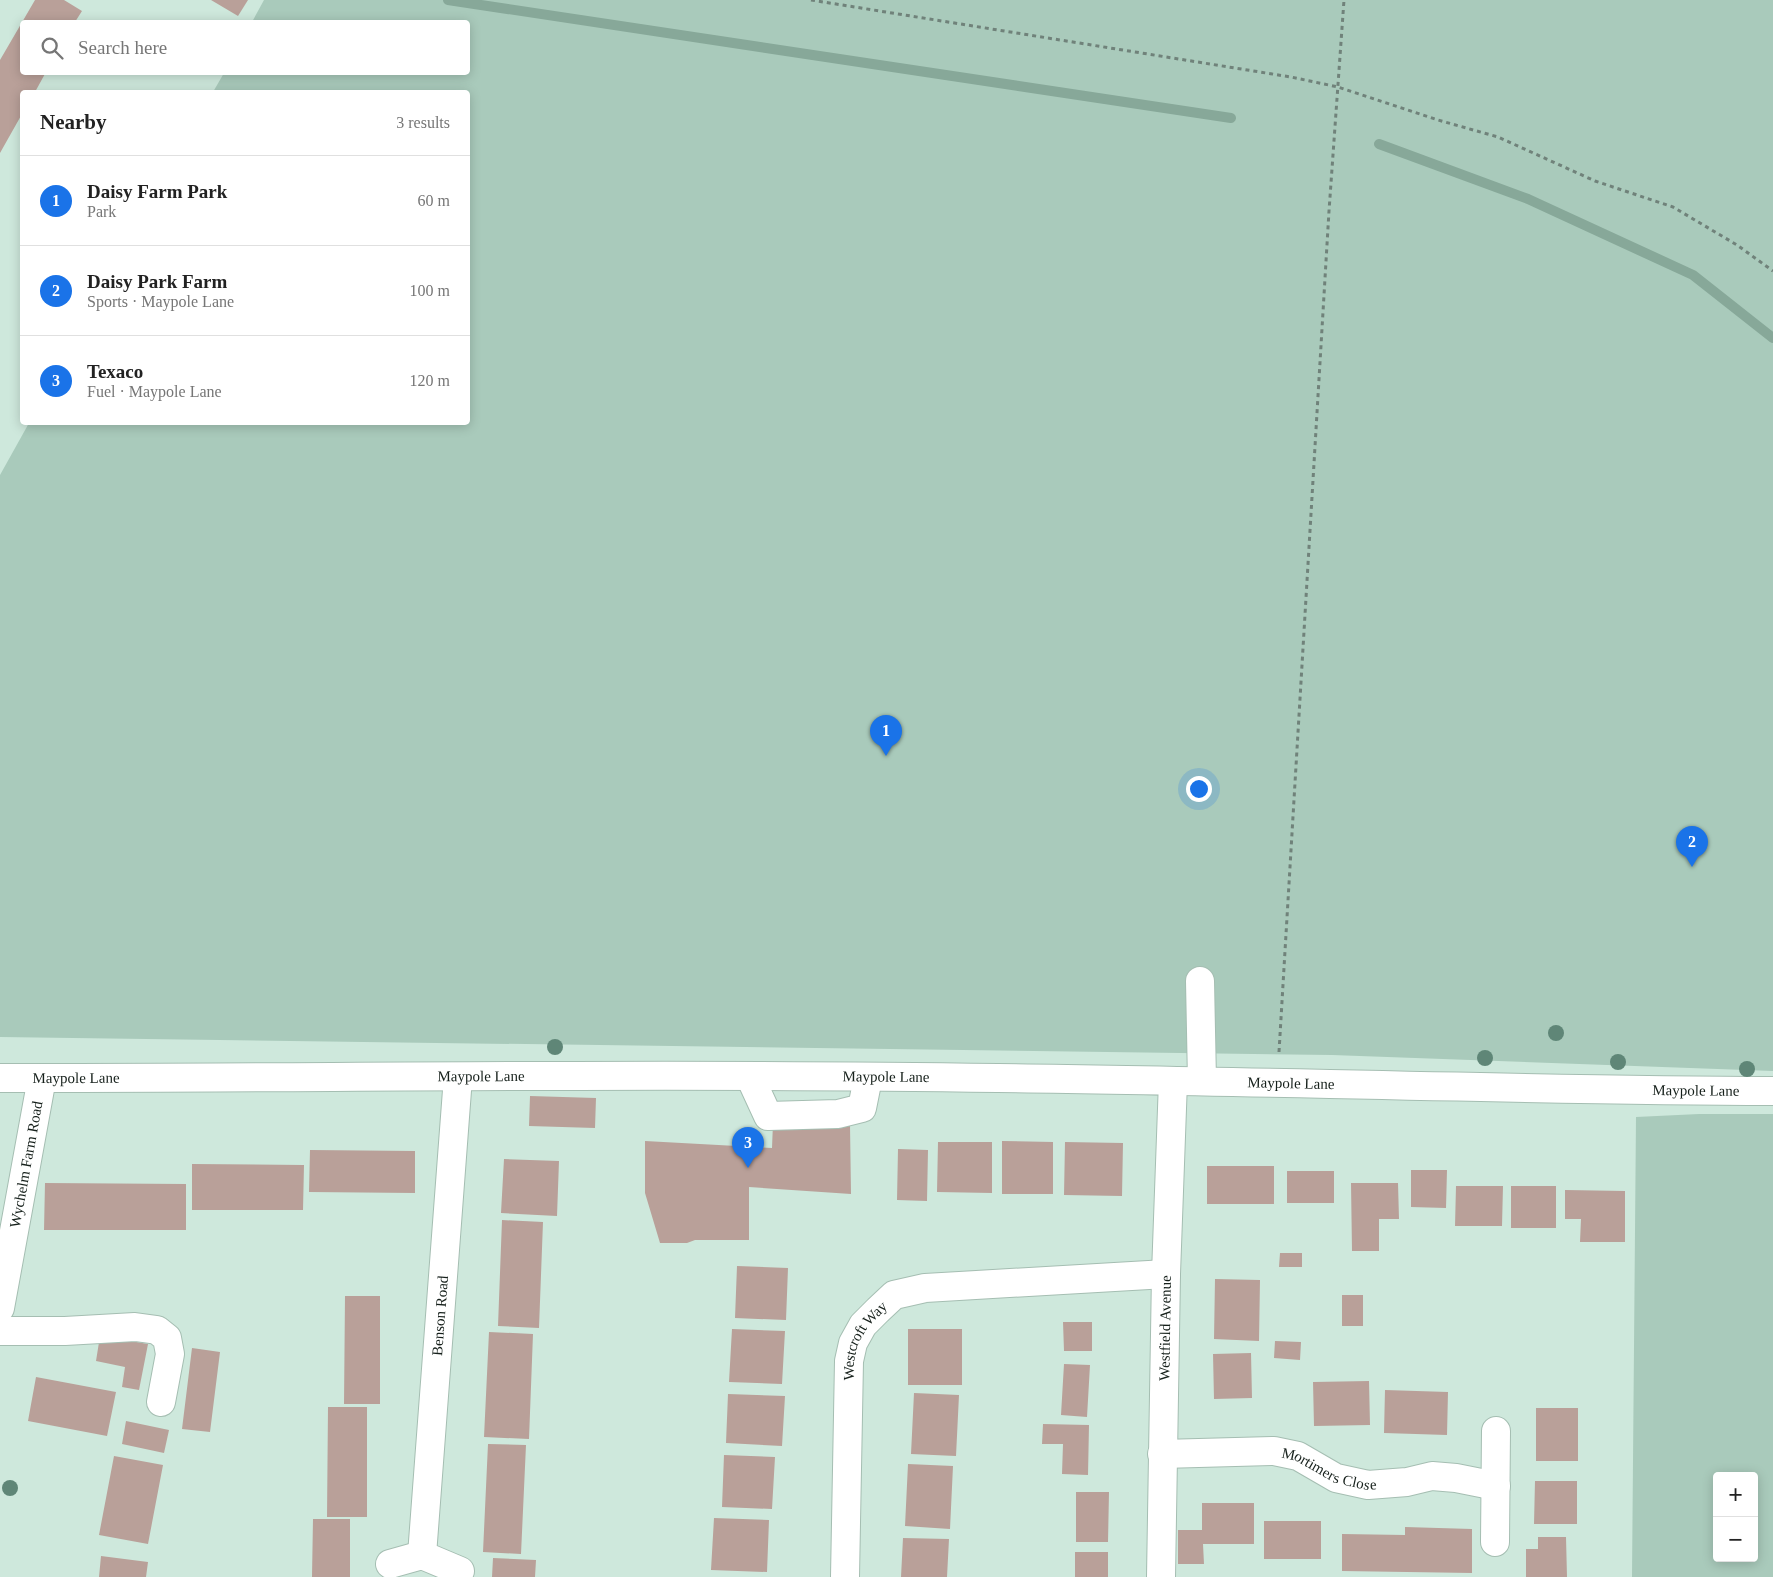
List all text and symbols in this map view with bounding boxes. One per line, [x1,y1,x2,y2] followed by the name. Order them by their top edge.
[20,20,470,75] search box
[38,34,66,62] icon: search
[78,37,167,58] text: Search here
[40,110,107,134] text: Nearby
[396,114,450,131] text: 3 results
[87,181,227,202] text: Daisy Farm Park
[52,192,60,209] text: 1
[418,192,450,209] text: 60 m
[87,203,116,220] text: Park
[87,271,227,292] text: Daisy Park Farm
[52,282,60,299] text: 2
[410,282,450,299] text: 100 m
[87,293,234,310] text: Sports · Maypole Lane
[87,361,143,382] text: Texaco
[52,372,60,389] text: 3
[410,372,450,389] text: 120 m
[87,383,222,400] text: Fuel · Maypole Lane
[870,715,902,756] pin: 1
[1186,776,1212,802] your location
[1676,826,1708,867] pin: 2
[437,1068,525,1084] street label: Maypole Lane
[842,1068,930,1085] street label: Maypole Lane
[32,1070,120,1086] street label: Maypole Lane
[1247,1074,1335,1092] street label: Maypole Lane
[1652,1082,1740,1099] street label: Maypole Lane
[7,1099,46,1229] street label: Wychelm Farm Road
[732,1127,764,1168] pin: 3
[429,1274,451,1356] street label: Benson Road
[1156,1275,1174,1381] street label: Westfield Avenue
[841,1298,890,1380] street label: Westcroft Way
[1280,1445,1377,1493] street label: Mortimers Close
[1713,1472,1758,1562] map controls
[1713,1472,1758,1517] button: +
[1713,1517,1758,1562] button: −

